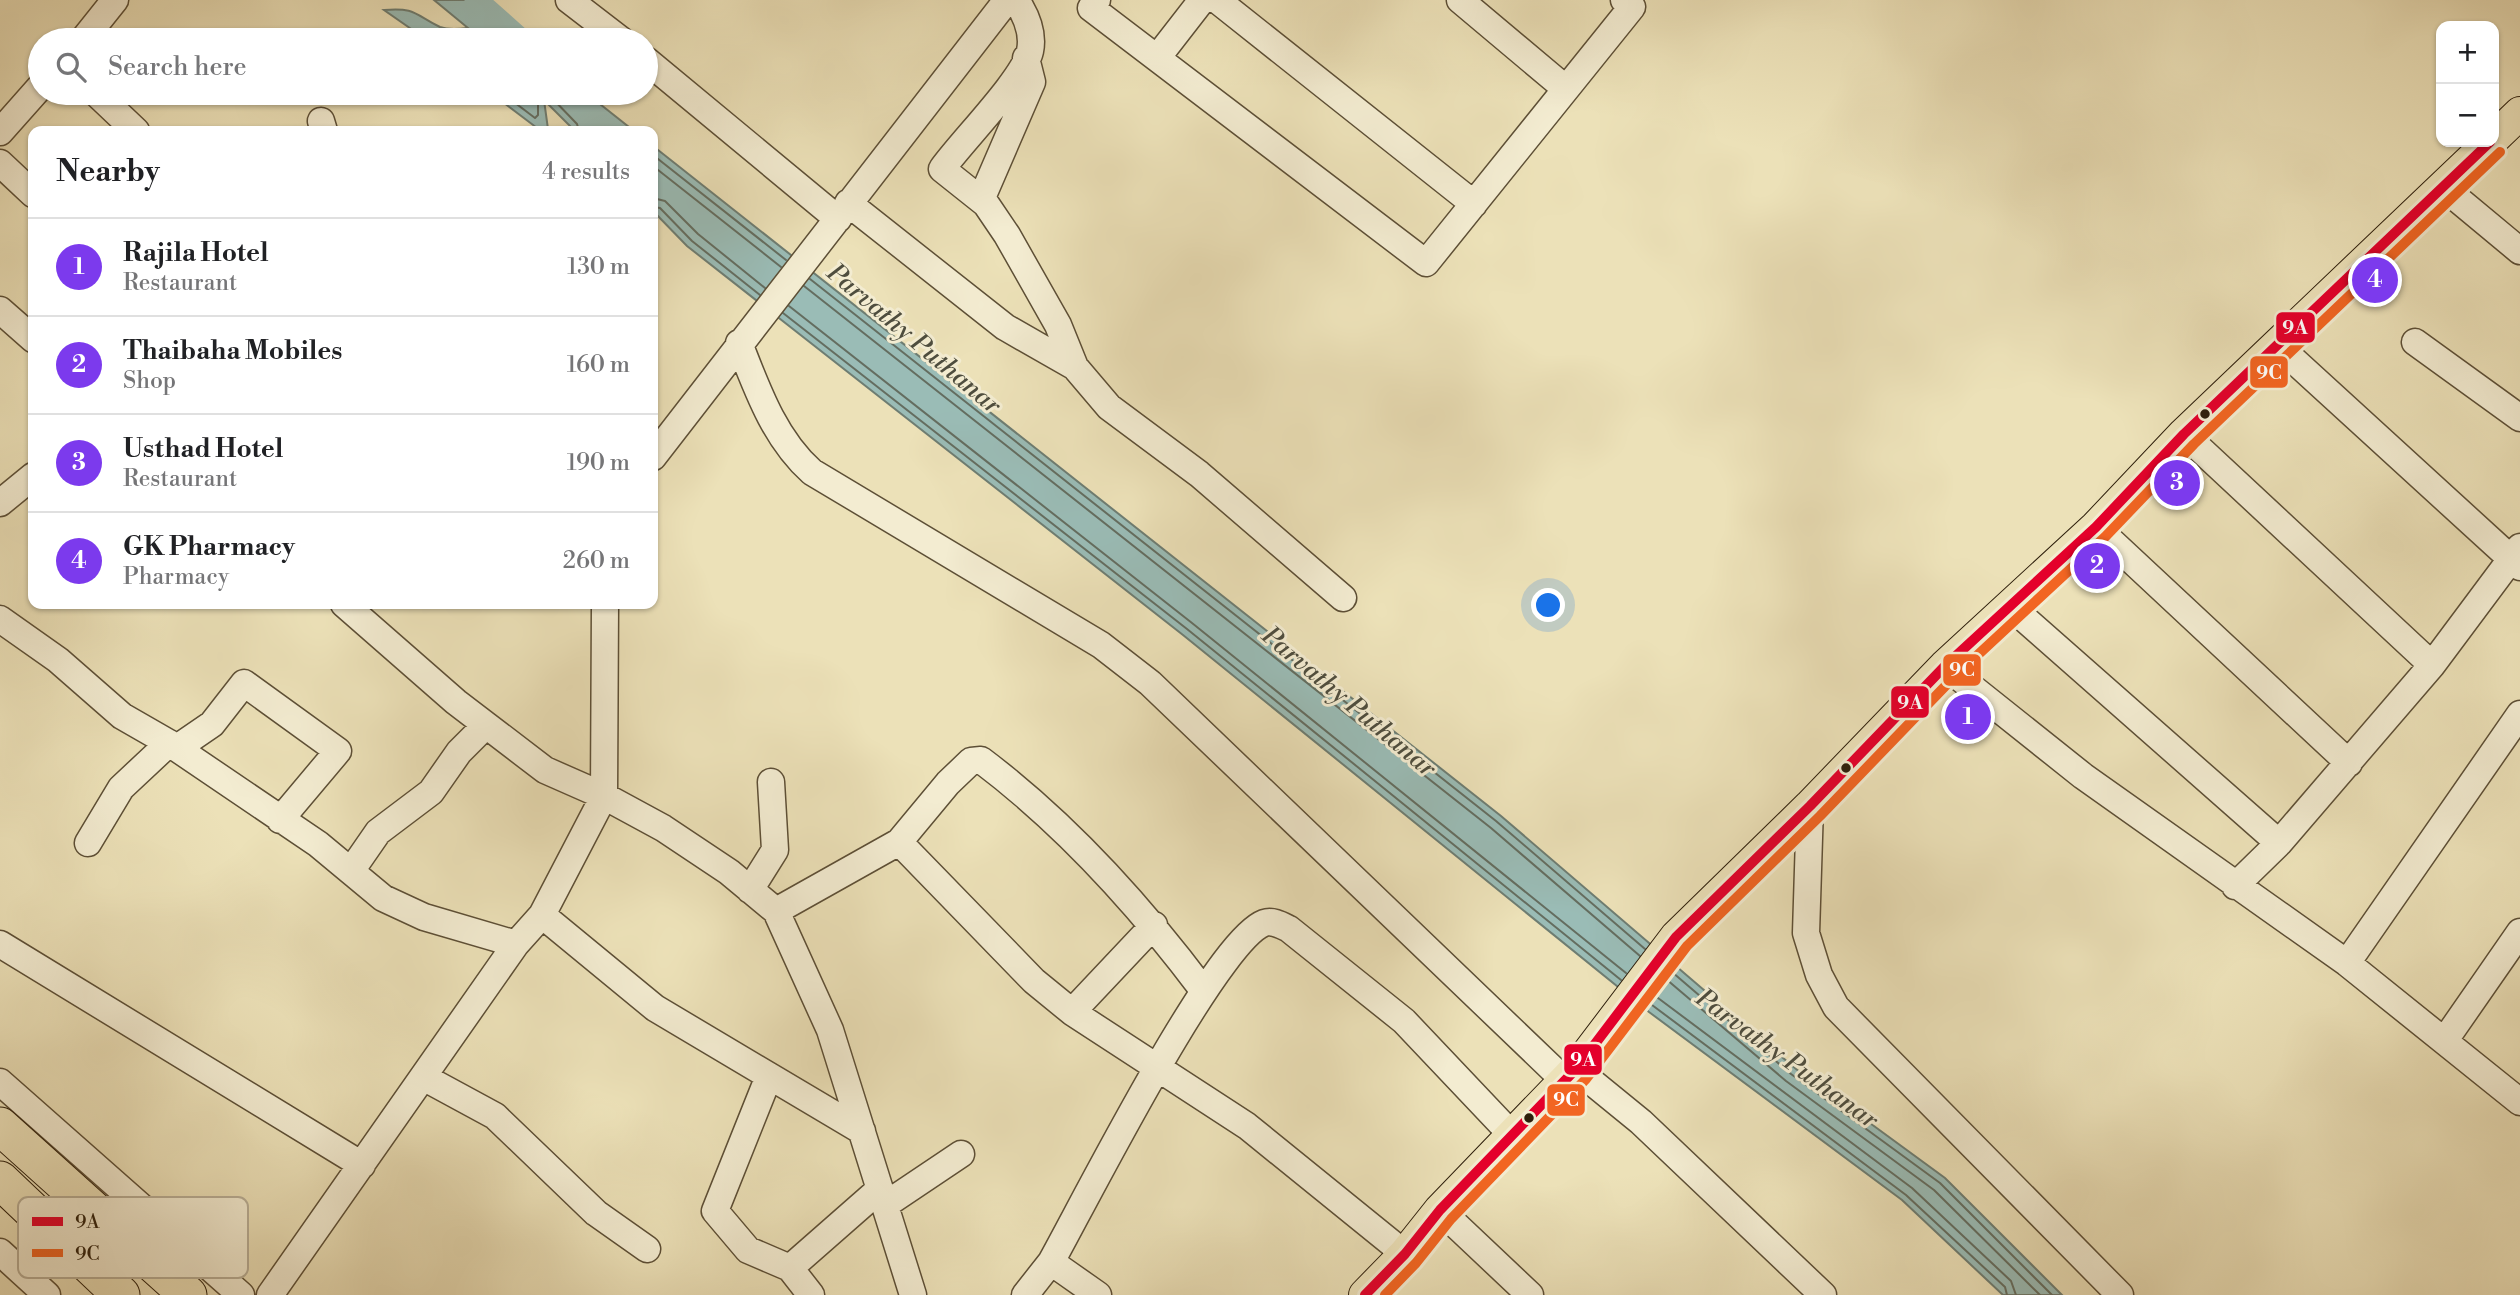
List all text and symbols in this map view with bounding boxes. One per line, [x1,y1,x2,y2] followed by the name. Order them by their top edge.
[2436,21,2499,147] map controls
[2436,21,2499,84] button: +
[28,28,658,105] search box
[52,48,90,86] icon: search
[108,51,247,83] text: Search here
[2436,84,2499,147] button: −
[56,153,160,191] text: Nearby
[542,158,630,186] text: 4 results
[123,237,268,269] text: Rajila Hotel
[73,253,85,281] text: 1
[567,253,630,281] text: 130 m
[2352,254,2398,306] pin: 4
[820,256,1008,422] water label: Parvathy Puthanar
[123,269,237,297] text: Restaurant
[2275,311,2316,344] line badge: 9A
[2282,316,2308,340] text: 9A
[123,335,342,367] text: Thaibaha Mobiles
[72,351,86,379] text: 2
[567,351,630,379] text: 160 m
[2249,355,2289,389] line badge: 9C
[2256,361,2282,385] text: 9C
[123,367,176,395] text: Shop
[2198,407,2212,421] unlabelled marker
[123,433,283,465] text: Usthad Hotel
[72,449,86,477] text: 3
[567,449,630,477] text: 190 m
[2154,457,2200,509] pin: 3
[123,465,237,493] text: Restaurant
[123,531,295,563] text: GK Pharmacy
[2074,540,2120,592] pin: 2
[71,547,87,575] text: 4
[563,547,630,575] text: 260 m
[123,563,229,591] text: Pharmacy
[1531,588,1565,622] your location
[1255,619,1443,785] water label: Parvathy Puthanar
[1942,653,1982,687] line badge: 9C
[1949,658,1975,682] text: 9C
[1890,685,1930,719] line badge: 9A
[1897,691,1923,715] text: 9A
[1945,691,1991,743] pin: 1
[1839,761,1853,775] unlabelled marker
[1689,981,1885,1136] water label: Parvathy Puthanar
[1563,1043,1603,1076] line badge: 9A
[1570,1048,1596,1072] text: 9A
[1546,1083,1586,1117] line badge: 9C
[1553,1088,1579,1112] text: 9C
[1522,1111,1536,1125] unlabelled marker
[18,1197,248,1278] legend
[75,1210,101,1234] text: 9A
[75,1242,100,1266] text: 9C

